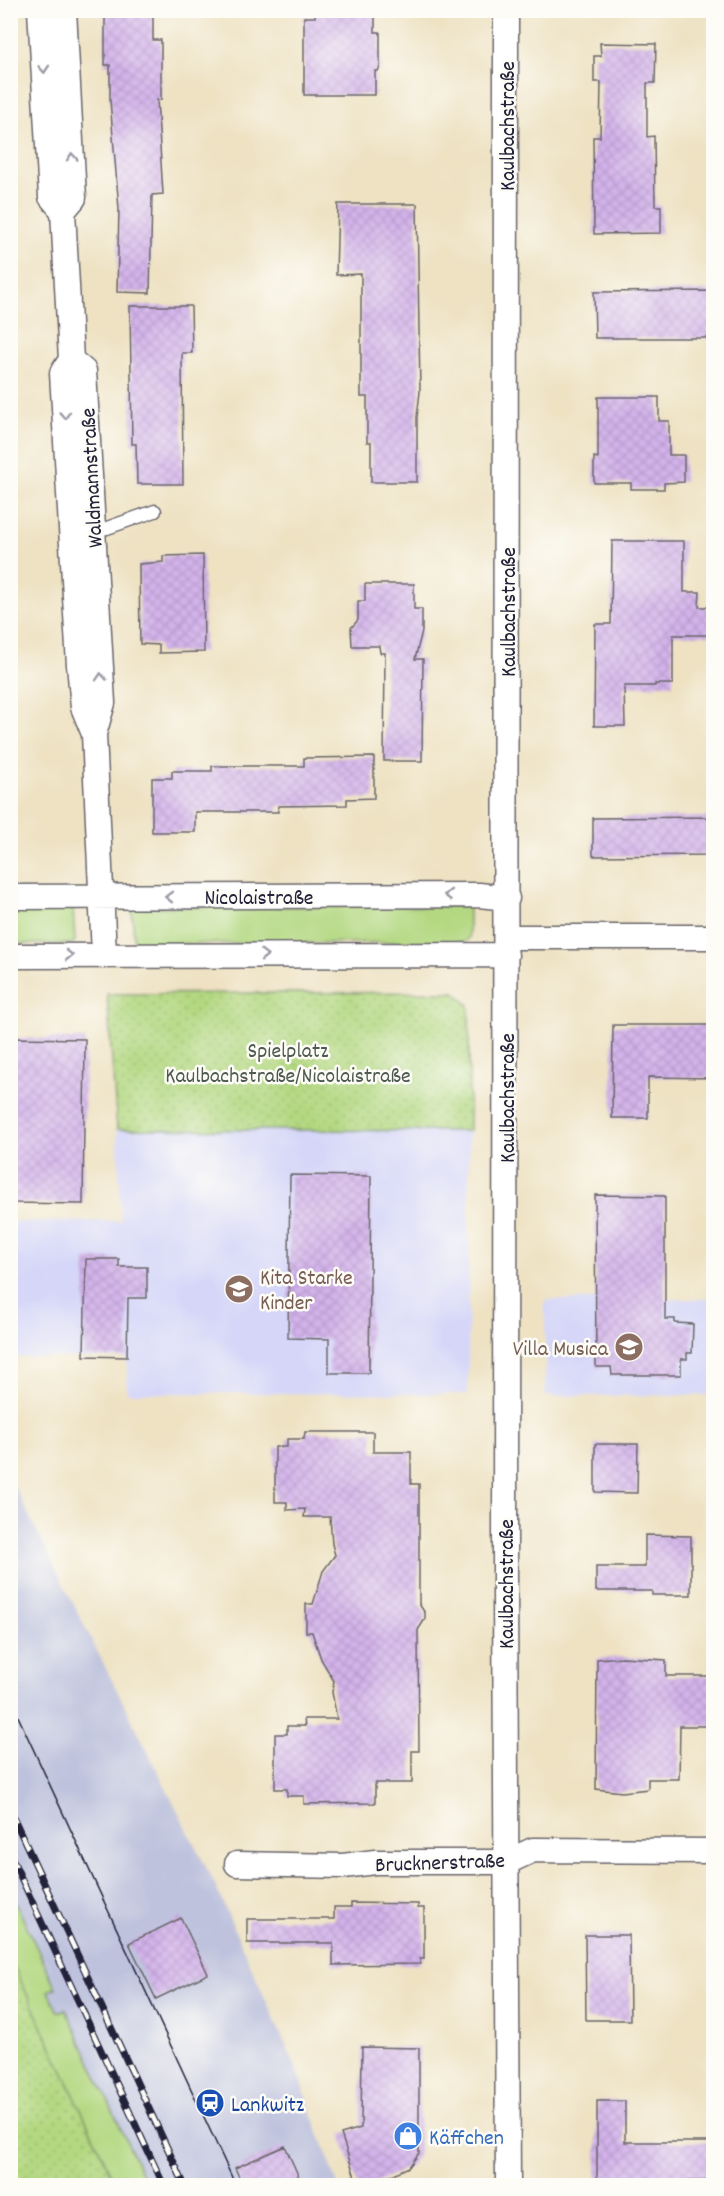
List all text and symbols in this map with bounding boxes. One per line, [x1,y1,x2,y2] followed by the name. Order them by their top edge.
[494,61,525,191] street label: Kaulbachstraße
[37,64,50,73] one-way arrow
[65,152,78,161] one-way arrow
[74,407,113,549] street label: Waldmannstraße
[58,411,71,420] one-way arrow
[495,547,526,677] street label: Kaulbachstraße
[95,672,108,681] one-way arrow
[204,884,314,915] street label: Nicolaistraße
[444,889,453,901] one-way arrow
[165,891,174,903] one-way arrow
[259,948,268,961] one-way arrow
[64,949,73,961] one-way arrow
[494,1033,525,1163] street label: Kaulbachstraße
[165,1037,411,1093] park label: Spielplatz Kaulbachstraße/Nicolaistraße
[260,1264,353,1320] place label: Kita Starke Kinder
[223,1273,255,1305] school or university icon: Kita Starke Kinder
[613,1331,645,1363] school or university icon: Villa Musica
[513,1335,609,1366] place label: Villa Musica
[493,1519,524,1649] street label: Kaulbachstraße
[375,1847,506,1882] street label: Brucknerstraße
[194,2087,226,2119] station icon: Lankwitz
[231,2091,305,2122] place label: Lankwitz
[392,2120,424,2152] shop icon: Käffchen
[429,2124,504,2155] place label: Käffchen

